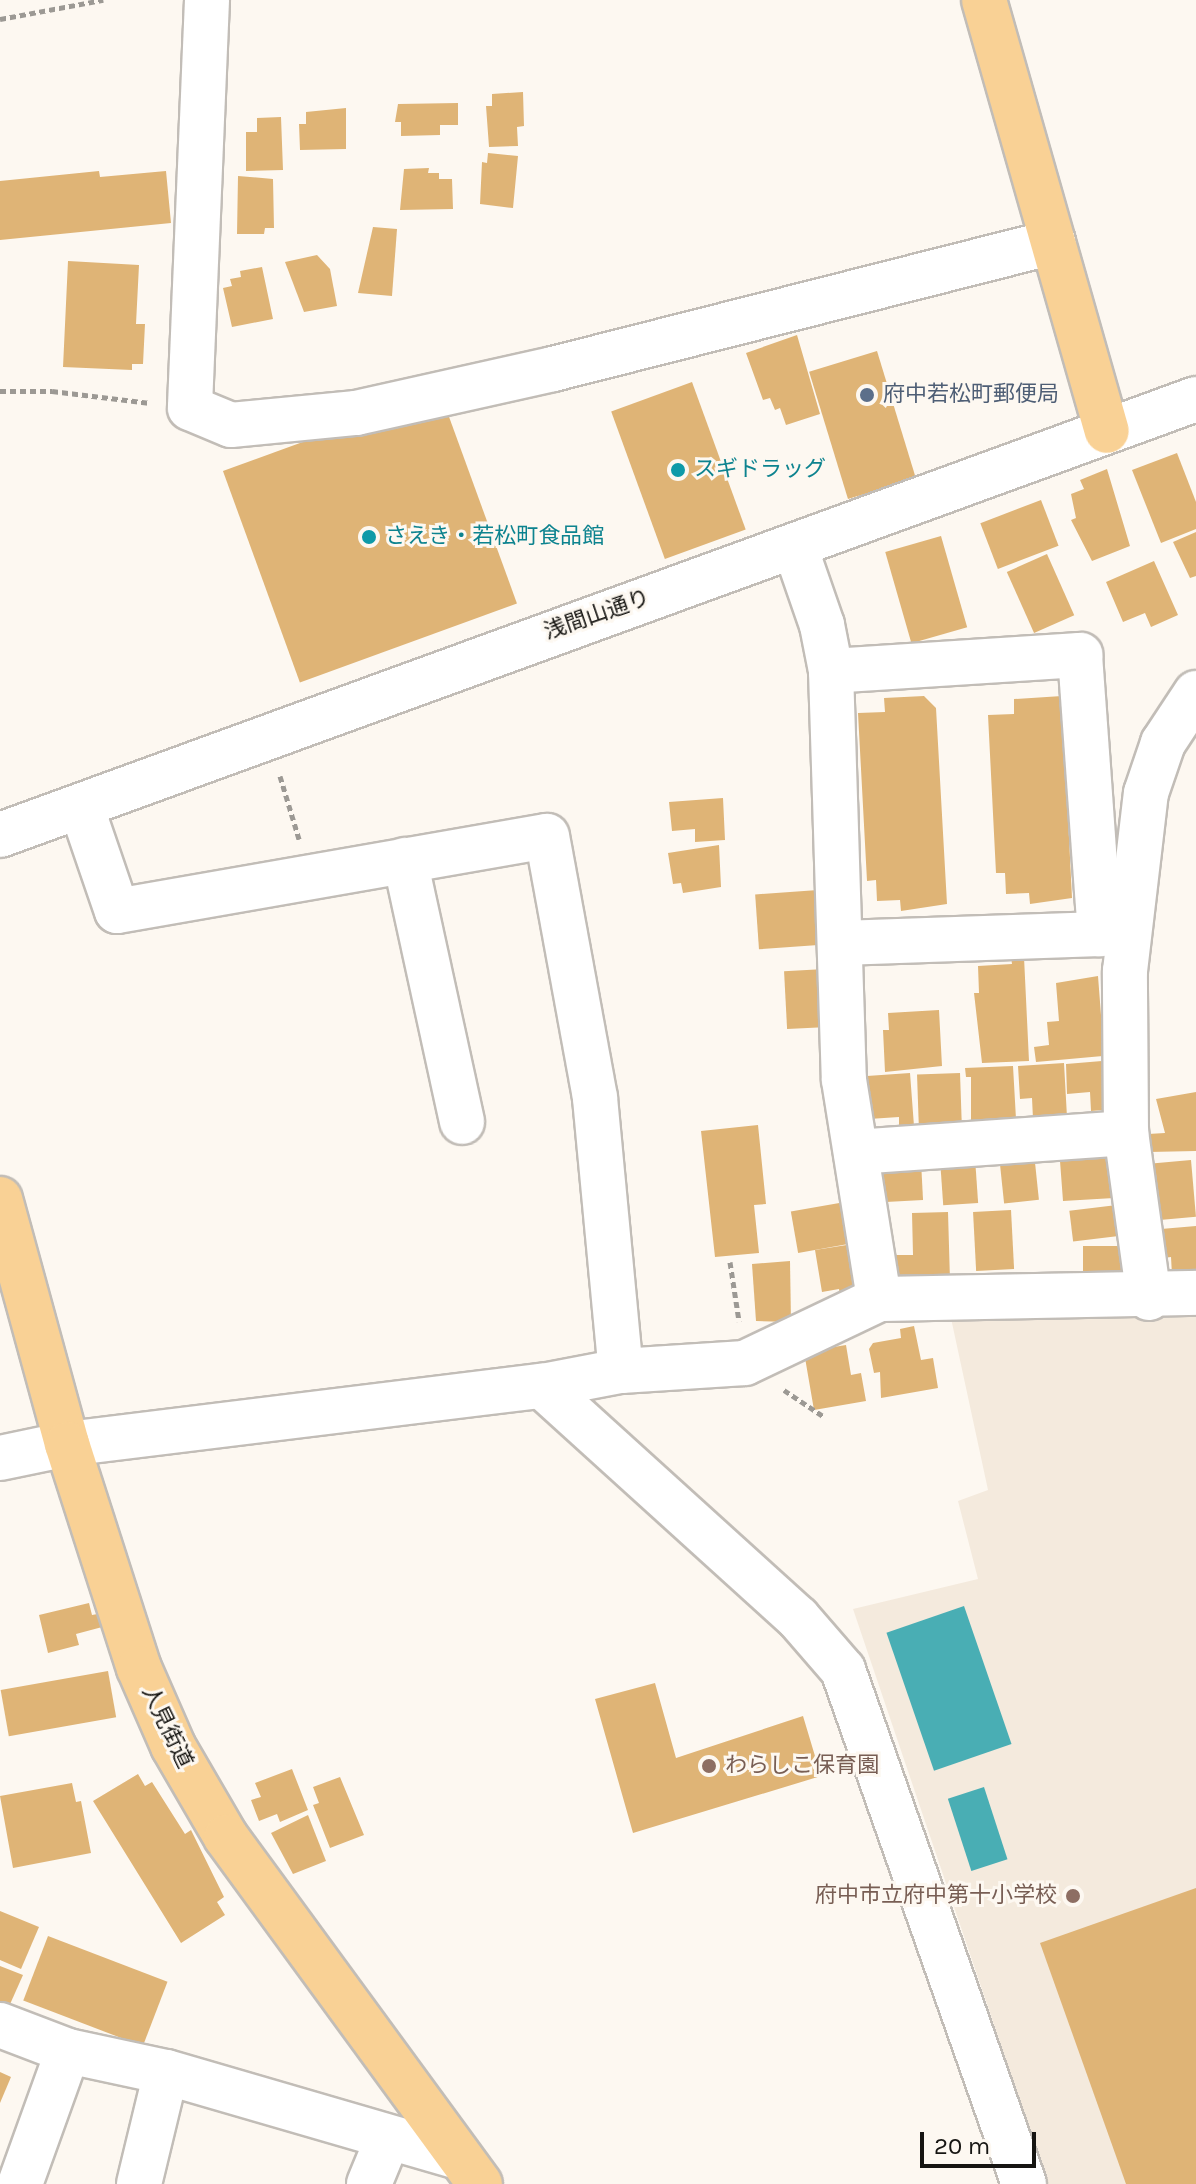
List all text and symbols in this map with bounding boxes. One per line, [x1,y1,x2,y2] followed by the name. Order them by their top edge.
[883,382,1059,408] place label: 府中若松町郵便局
[858,386,876,404] marker: 府中若松町郵便局
[694,457,826,483] place label: スギドラッグ
[669,461,687,479] marker: スギドラッグ
[385,524,605,550] place label: さえき・若松町食品館
[360,528,378,546] marker: さえき・若松町食品館
[541,585,653,645] street label: 浅間山通り
[136,1682,198,1772] street label: 人見街道
[725,1753,879,1779] place label: わらしこ保育園
[700,1757,718,1775] marker: わらしこ保育園
[815,1883,1057,1909] place label: 府中市立府中第十小学校
[1064,1887,1082,1905] marker: 府中市立府中第十小学校
[924,2116,1040,2166] scale bar
[934,2132,990,2160] text: 20 m

